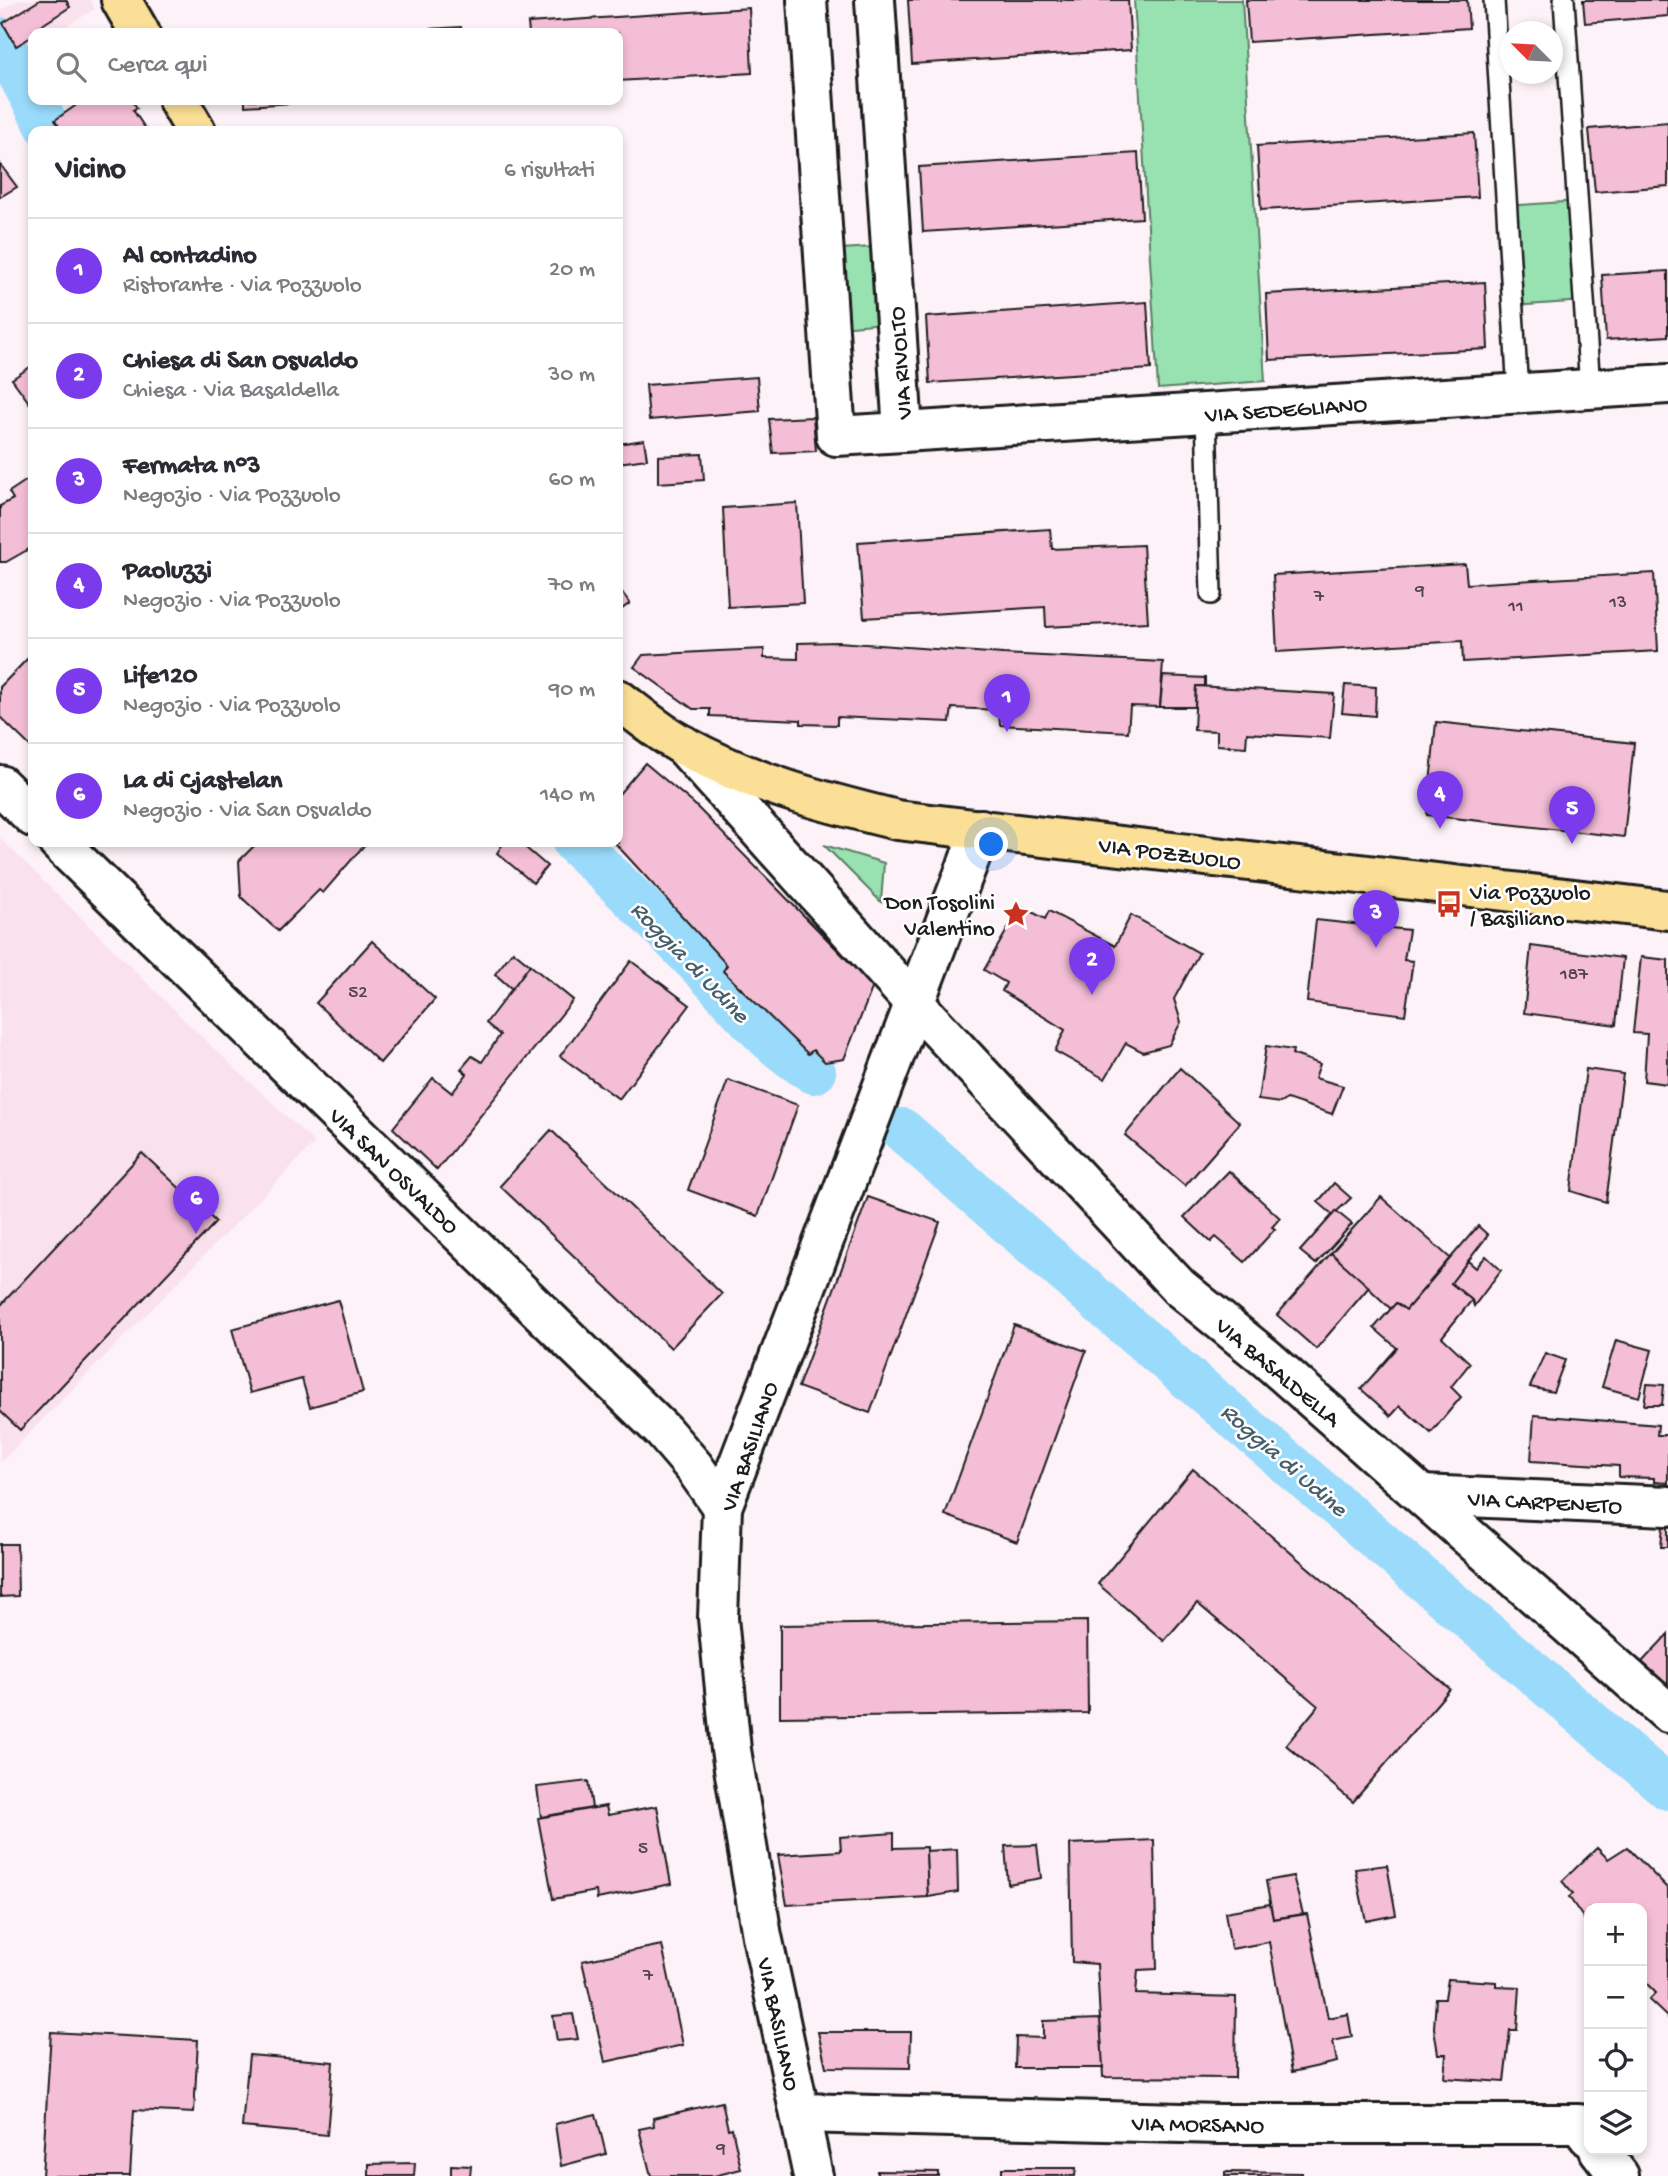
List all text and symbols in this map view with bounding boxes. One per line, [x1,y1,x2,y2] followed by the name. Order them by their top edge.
[1500,21,1563,84] north arrow
[28,28,623,105] search box
[52,48,90,86] icon: search
[108,51,208,82] text: Cerca qui
[56,154,126,189] text: Vicino
[504,158,595,185] text: 6 risultati
[123,242,257,273] text: Al contadino
[74,257,84,284] text: 1
[549,257,595,284] text: 20 m
[123,273,362,300] text: Ristorante · Via Pozzuolo
[885,305,920,421] street label: VIA RIVOLTO
[123,347,358,378] text: Chiesa di San Osvaldo
[73,362,85,389] text: 2
[548,362,595,389] text: 30 m
[123,378,339,405] text: Chiesa · Via Basaldella
[1203,392,1368,431] street label: VIA SEDEGLIANO
[123,452,261,483] text: Fermata n°3
[73,467,85,494] text: 3
[549,467,595,494] text: 60 m
[123,483,341,510] text: Negozio · Via Pozzuolo
[123,557,212,588] text: Paoluzzi
[74,572,84,599] text: 4
[548,572,595,599] text: 70 m
[1414,580,1425,603] house number: 9
[1313,586,1325,609] house number: 7
[123,588,341,615] text: Negozio · Via Pozzuolo
[1608,592,1627,615] house number: 13
[1507,596,1524,619] house number: 11
[123,662,198,693] text: Life120
[984,674,1030,732] pin: 1
[73,677,85,704] text: 5
[549,677,595,704] text: 90 m
[123,693,341,720] text: Negozio · Via Pozzuolo
[123,767,282,798] text: La di Cjastelan
[1417,771,1463,829] pin: 4
[73,782,85,809] text: 6
[540,782,595,809] text: 140 m
[1549,786,1595,844] pin: 5
[123,798,372,825] text: Negozio · Via San Osvaldo
[974,827,1008,861] your location
[1096,833,1242,878] street label: VIA POZZUOLO
[1469,881,1591,934] place label: Via Pozzuolo / Basiliano
[1434,889,1464,919] bus stop icon: Via Pozzuolo / Basiliano
[1353,890,1399,948] pin: 3
[883,891,995,944] place label: Don Tosolini Valentino
[623,896,755,1032] water label: Roggia di Udine
[1001,899,1031,929] place icon: Don Tosolini Valentino
[1069,937,1115,995] pin: 2
[1559,964,1589,987] house number: 187
[348,982,368,1005] house number: 52
[321,1103,463,1241] street label: VIA SAN OSVALDO
[173,1176,219,1234] pin: 6
[1208,1313,1346,1435] street label: VIA BASALDELLA
[716,1379,786,1516] street label: VIA BASILIANO
[1213,1399,1353,1526] water label: Roggia di Udine
[1466,1487,1623,1522] street label: VIA CARPENETO
[638,1838,648,1861] house number: 5
[1584,1903,1647,2155] map controls
[1584,1903,1647,1966] button: +
[749,1955,804,2094] street label: VIA BASILIANO
[642,1965,654,1988] house number: 7
[1584,1966,1647,2029] button: −
[1584,2029,1647,2092] button: locate
[1584,2092,1647,2155] button: layers
[1131,2112,1264,2141] street label: VIA MORSANO
[715,2138,726,2161] house number: 9

